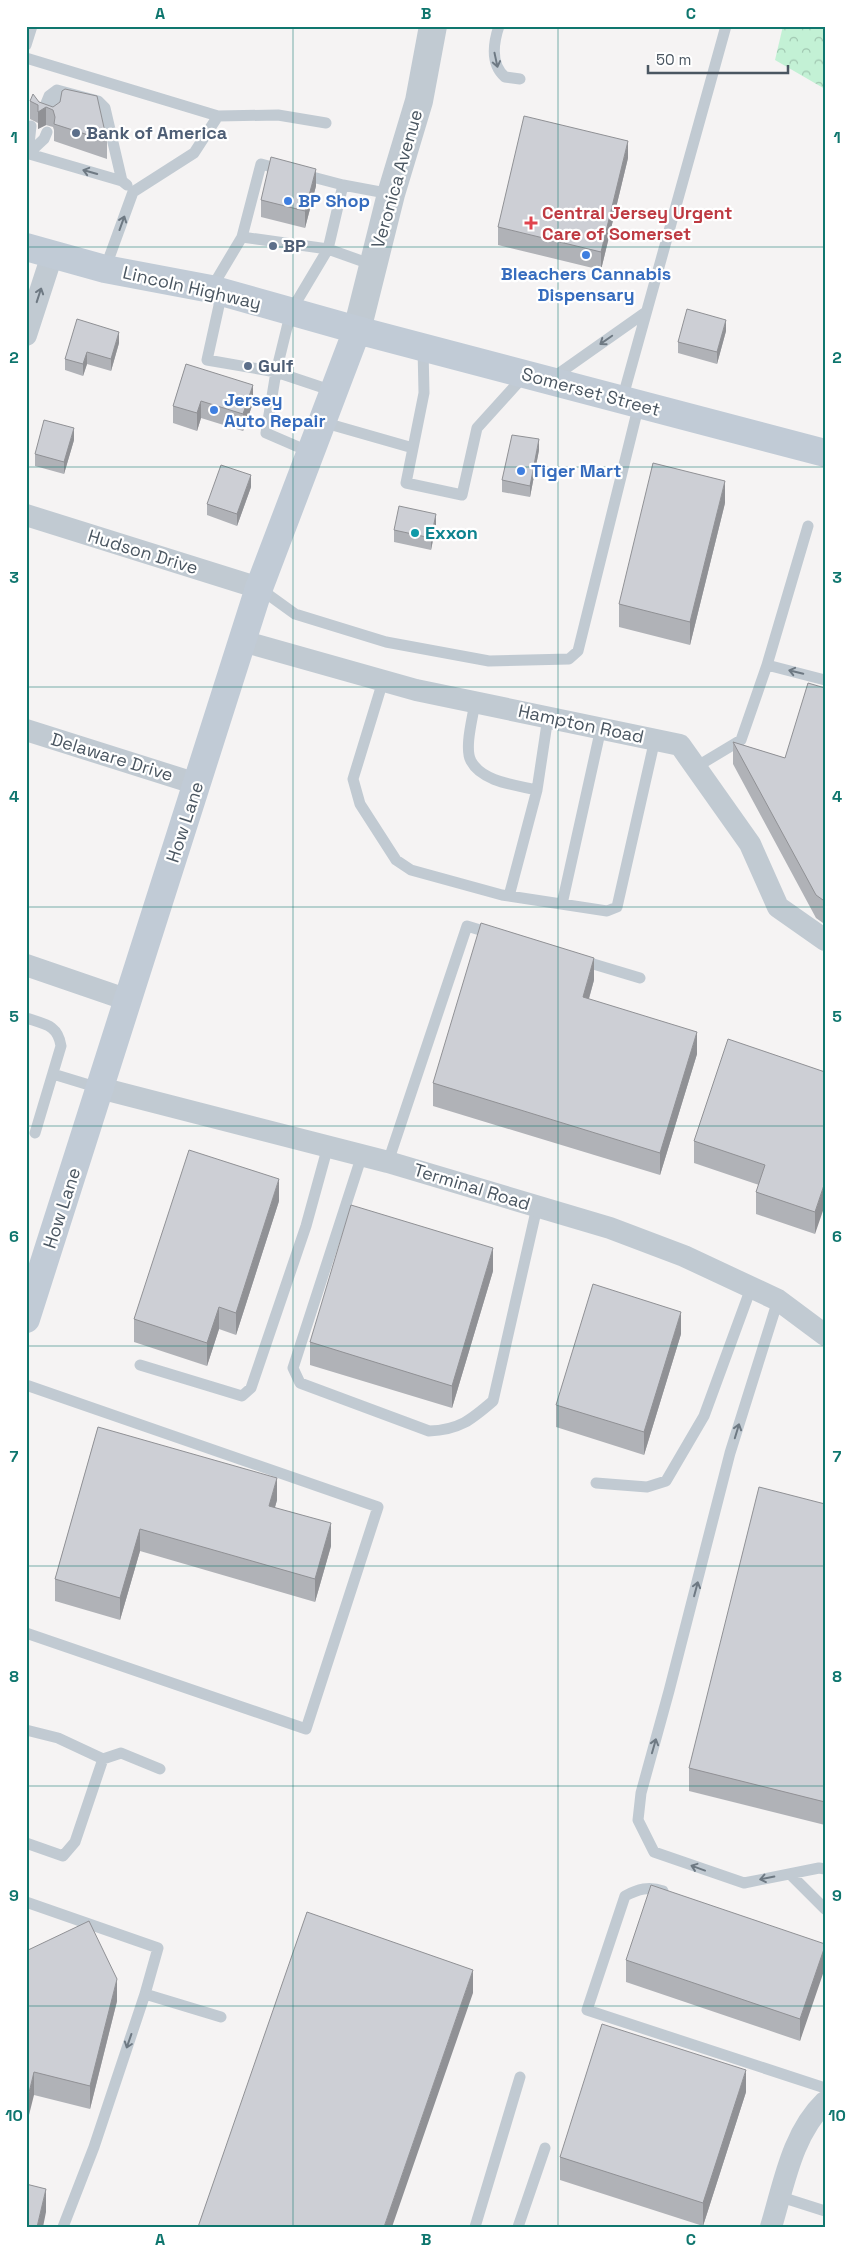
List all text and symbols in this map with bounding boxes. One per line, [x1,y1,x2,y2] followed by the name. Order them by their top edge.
[155,3,165,24] text: A
[421,3,431,24] text: B
[686,3,696,24] text: C
[648,42,788,74] scale bar
[656,50,691,69] text: 50 m
[492,52,502,68] one-way arrow
[366,107,427,251] street label: Veronica Avenue
[86,121,228,144] place label: Bank of America
[10,127,18,148] text: 1
[70,127,82,139] marker: Bank of America
[833,127,841,148] text: 1
[83,166,99,176] one-way arrow
[298,189,370,212] place label: BP Shop
[282,195,294,207] marker: BP Shop
[542,201,733,245] place label: Central Jersey Urgent Care of Somerset
[118,216,127,231] one-way arrow
[524,216,538,230] marker: Central Jersey Urgent Care of Somerset
[283,234,306,257] place label: BP
[267,240,279,252] marker: BP
[580,249,592,261] marker: Bleachers Cannabis Dispensary
[121,260,264,315] street label: Lincoln Highway
[501,262,671,306] place label: Bleachers Cannabis Dispensary
[35,287,44,303] one-way arrow
[599,335,613,345] one-way arrow
[9,347,19,368] text: 2
[832,347,842,368] text: 2
[258,354,294,377] place label: Gulf
[242,360,254,372] marker: Gulf
[519,362,663,421] street label: Somerset Street
[224,388,326,432] place label: Jersey Auto Repair
[208,404,220,416] marker: Jersey Auto Repair
[531,459,621,482] place label: Tiger Mart
[515,465,527,477] marker: Tiger Mart
[425,521,478,544] place label: Exxon
[85,524,201,579] street label: Hudson Drive
[409,527,421,539] marker: Exxon
[9,567,19,588] text: 3
[832,567,842,588] text: 3
[788,667,804,677] one-way arrow
[516,699,646,748] street label: Hampton Road
[48,727,176,786] street label: Delaware Drive
[161,779,208,865] street label: How Lane
[9,786,19,807] text: 4
[832,786,842,807] text: 4
[9,1006,19,1027] text: 5
[832,1006,842,1027] text: 5
[411,1158,533,1215] street label: Terminal Road
[38,1165,85,1251] street label: How Lane
[9,1226,19,1247] text: 6
[832,1226,842,1247] text: 6
[732,1424,742,1440] one-way arrow
[10,1446,19,1467] text: 7
[833,1446,842,1467] text: 7
[692,1581,701,1597] one-way arrow
[9,1666,19,1687] text: 8
[832,1666,842,1687] text: 8
[650,1738,659,1754] one-way arrow
[690,1863,706,1872] one-way arrow
[760,1874,776,1884] one-way arrow
[9,1885,19,1906] text: 9
[832,1885,842,1906] text: 9
[124,2032,133,2048] one-way arrow
[5,2105,23,2126] text: 10
[828,2105,846,2126] text: 10
[155,2229,165,2250] text: A
[421,2229,431,2250] text: B
[686,2229,696,2250] text: C

